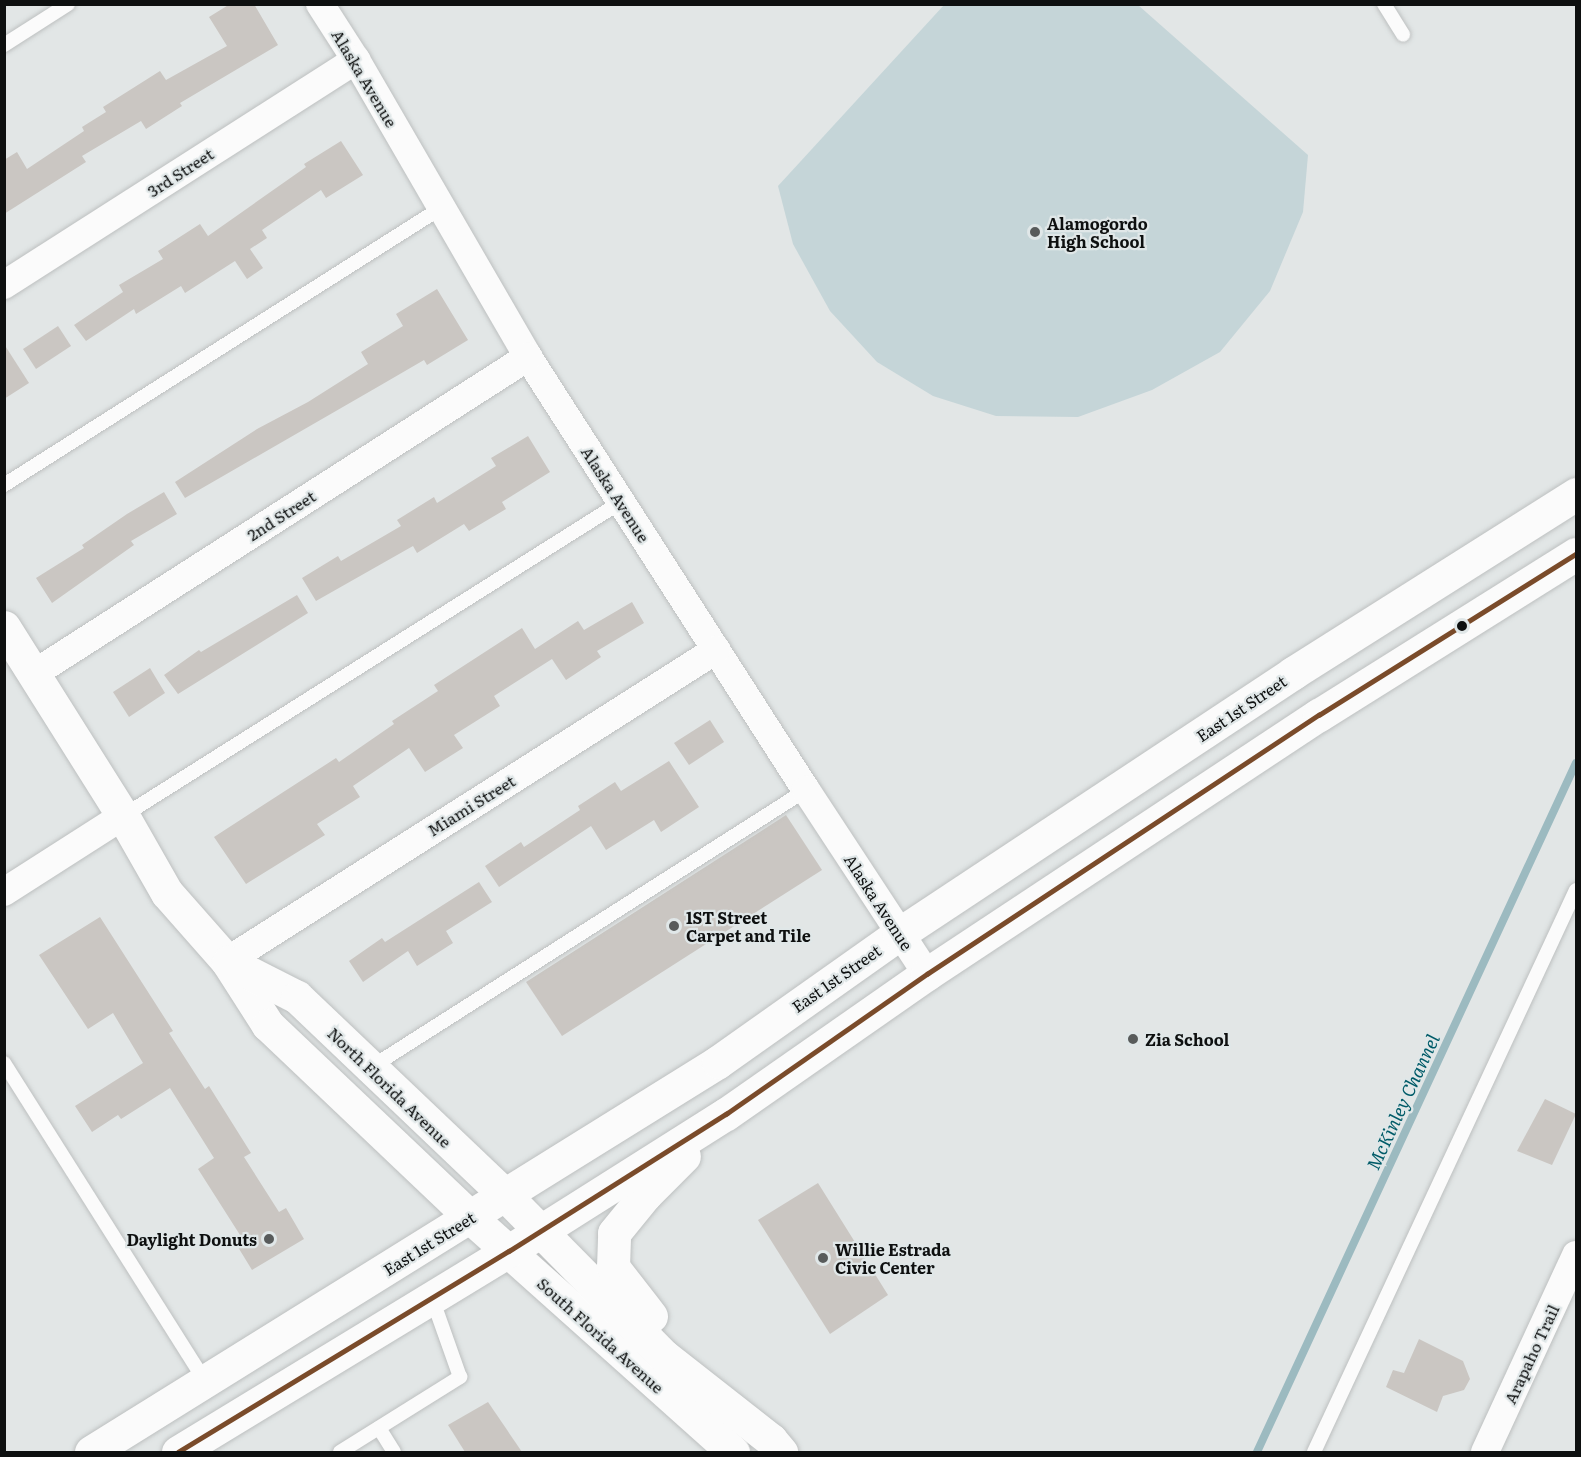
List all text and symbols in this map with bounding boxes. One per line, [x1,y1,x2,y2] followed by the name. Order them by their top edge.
[328,26,402,130] street label: Alaska Avenue
[143,144,217,200] street label: 3rd Street
[1047,213,1148,251] place label: Alamogordo High School
[1028,225,1042,239] marker: Alamogordo High School
[578,442,654,546] street label: Alaska Avenue
[243,486,319,544] street label: 2nd Street
[1456,620,1468,632] unlabelled marker
[1192,671,1290,745] street label: East 1st Street
[424,770,518,840] street label: Miami Street
[841,850,917,954] street label: Alaska Avenue
[686,907,811,945] place label: 1ST Street Carpet and Tile
[667,919,681,933] marker: 1ST Street Carpet and Tile
[788,940,884,1016] street label: East 1st Street
[324,1023,456,1151] street label: North Florida Avenue
[1145,1029,1229,1049] place label: Zia School
[1362,1031,1444,1173] water label: McKinley Channel
[1126,1032,1140,1046] marker: Zia School
[380,1207,478,1279] street label: East 1st Street
[126,1229,257,1249] place label: Daylight Donuts
[262,1232,276,1246] marker: Daylight Donuts
[835,1239,951,1277] place label: Willie Estrada Civic Center
[816,1251,830,1265] marker: Willie Estrada Civic Center
[534,1273,668,1397] street label: South Florida Avenue
[1500,1301,1562,1407] street label: Arapaho Trail

